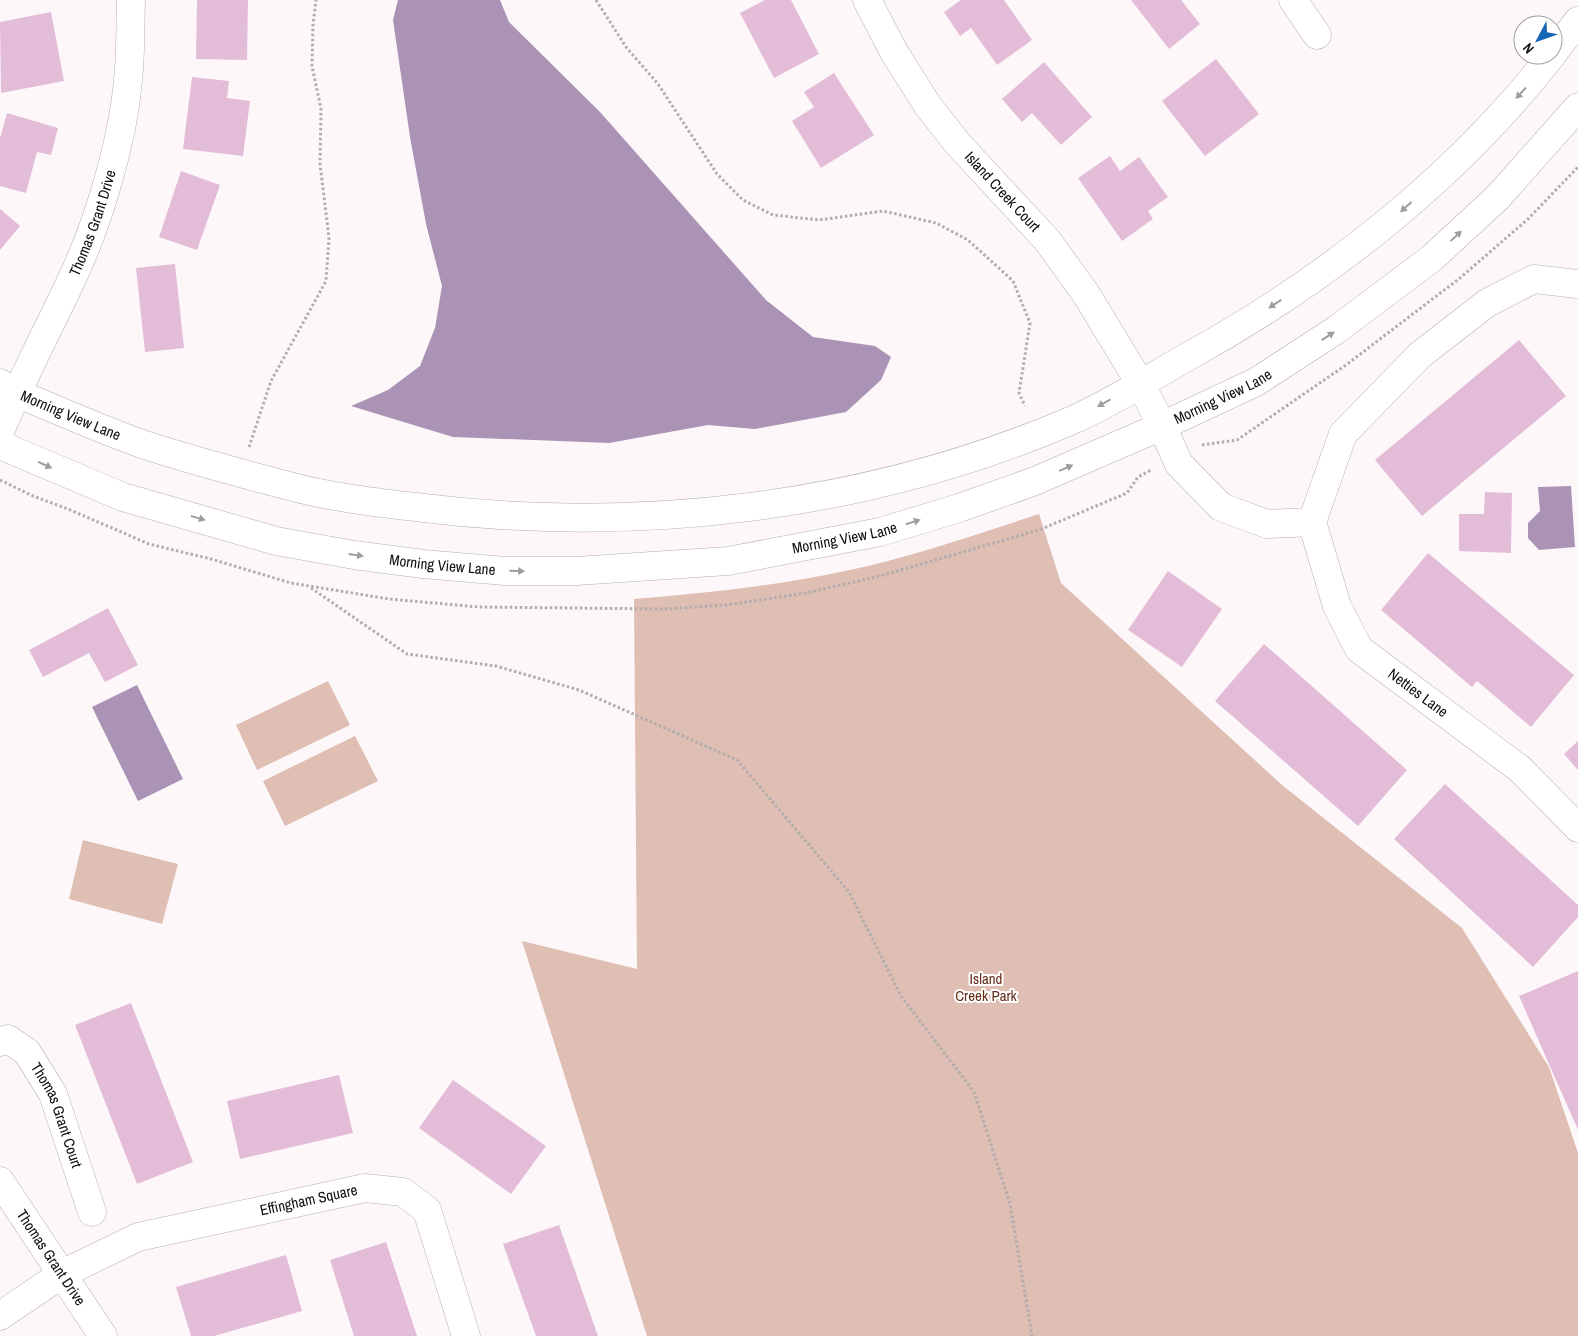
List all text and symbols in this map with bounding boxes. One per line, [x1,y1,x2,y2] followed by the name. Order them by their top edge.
[1513,15,1563,65] north arrow
[1519,39,1538,58] text: N
[1515,86,1527,98] one-way arrow
[960,147,1046,237] street label: Island Creek Court
[64,167,121,279] street label: Thomas Grant Drive
[1400,201,1412,213] one-way arrow
[1449,230,1461,242] one-way arrow
[1268,299,1282,308] one-way arrow
[1321,331,1334,340] one-way arrow
[1170,363,1276,429] street label: Morning View Lane
[18,385,124,445] street label: Morning View Lane
[1097,399,1112,407] one-way arrow
[38,461,52,469] one-way arrow
[1059,463,1073,471] one-way arrow
[190,515,205,523] one-way arrow
[790,516,900,559] street label: Morning View Lane
[906,518,921,526] one-way arrow
[388,549,497,580] street label: Morning View Lane
[348,552,364,560] one-way arrow
[510,567,526,575] one-way arrow
[1384,663,1453,722] street label: Netties Lane
[955,968,1018,1006] park label: Island Creek Park
[26,1058,88,1171] street label: Thomas Grant Court
[258,1179,359,1220] street label: Effingham Square
[12,1205,91,1310] street label: Thomas Grant Drive

